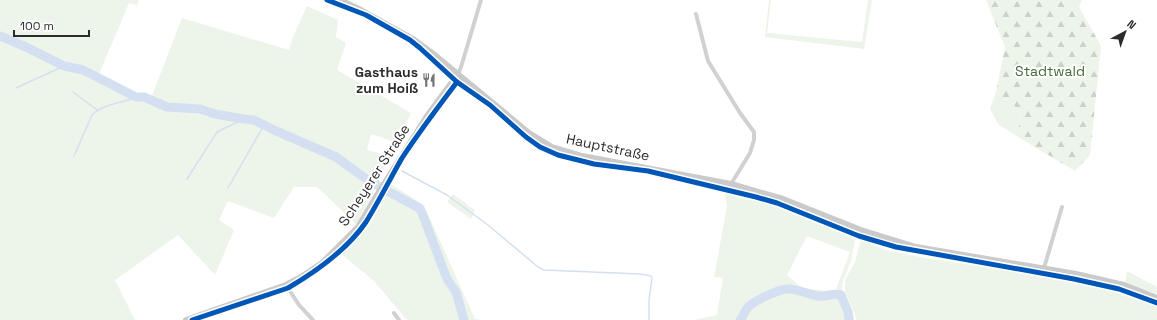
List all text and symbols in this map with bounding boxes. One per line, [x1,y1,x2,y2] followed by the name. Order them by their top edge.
[14,12,89,38] scale bar
[1105,12,1145,52] north arrow
[1124,17,1139,32] text: N
[20,18,54,34] text: 100 m
[1015,62,1085,80] park label: Stadtwald
[355,63,418,97] place label: Gasthaus zum Hoiß
[421,72,437,88] restaurant icon: Gasthaus zum Hoiß
[334,121,414,229] street label: Scheyerer Straße
[565,129,651,165] street label: Hauptstraße

